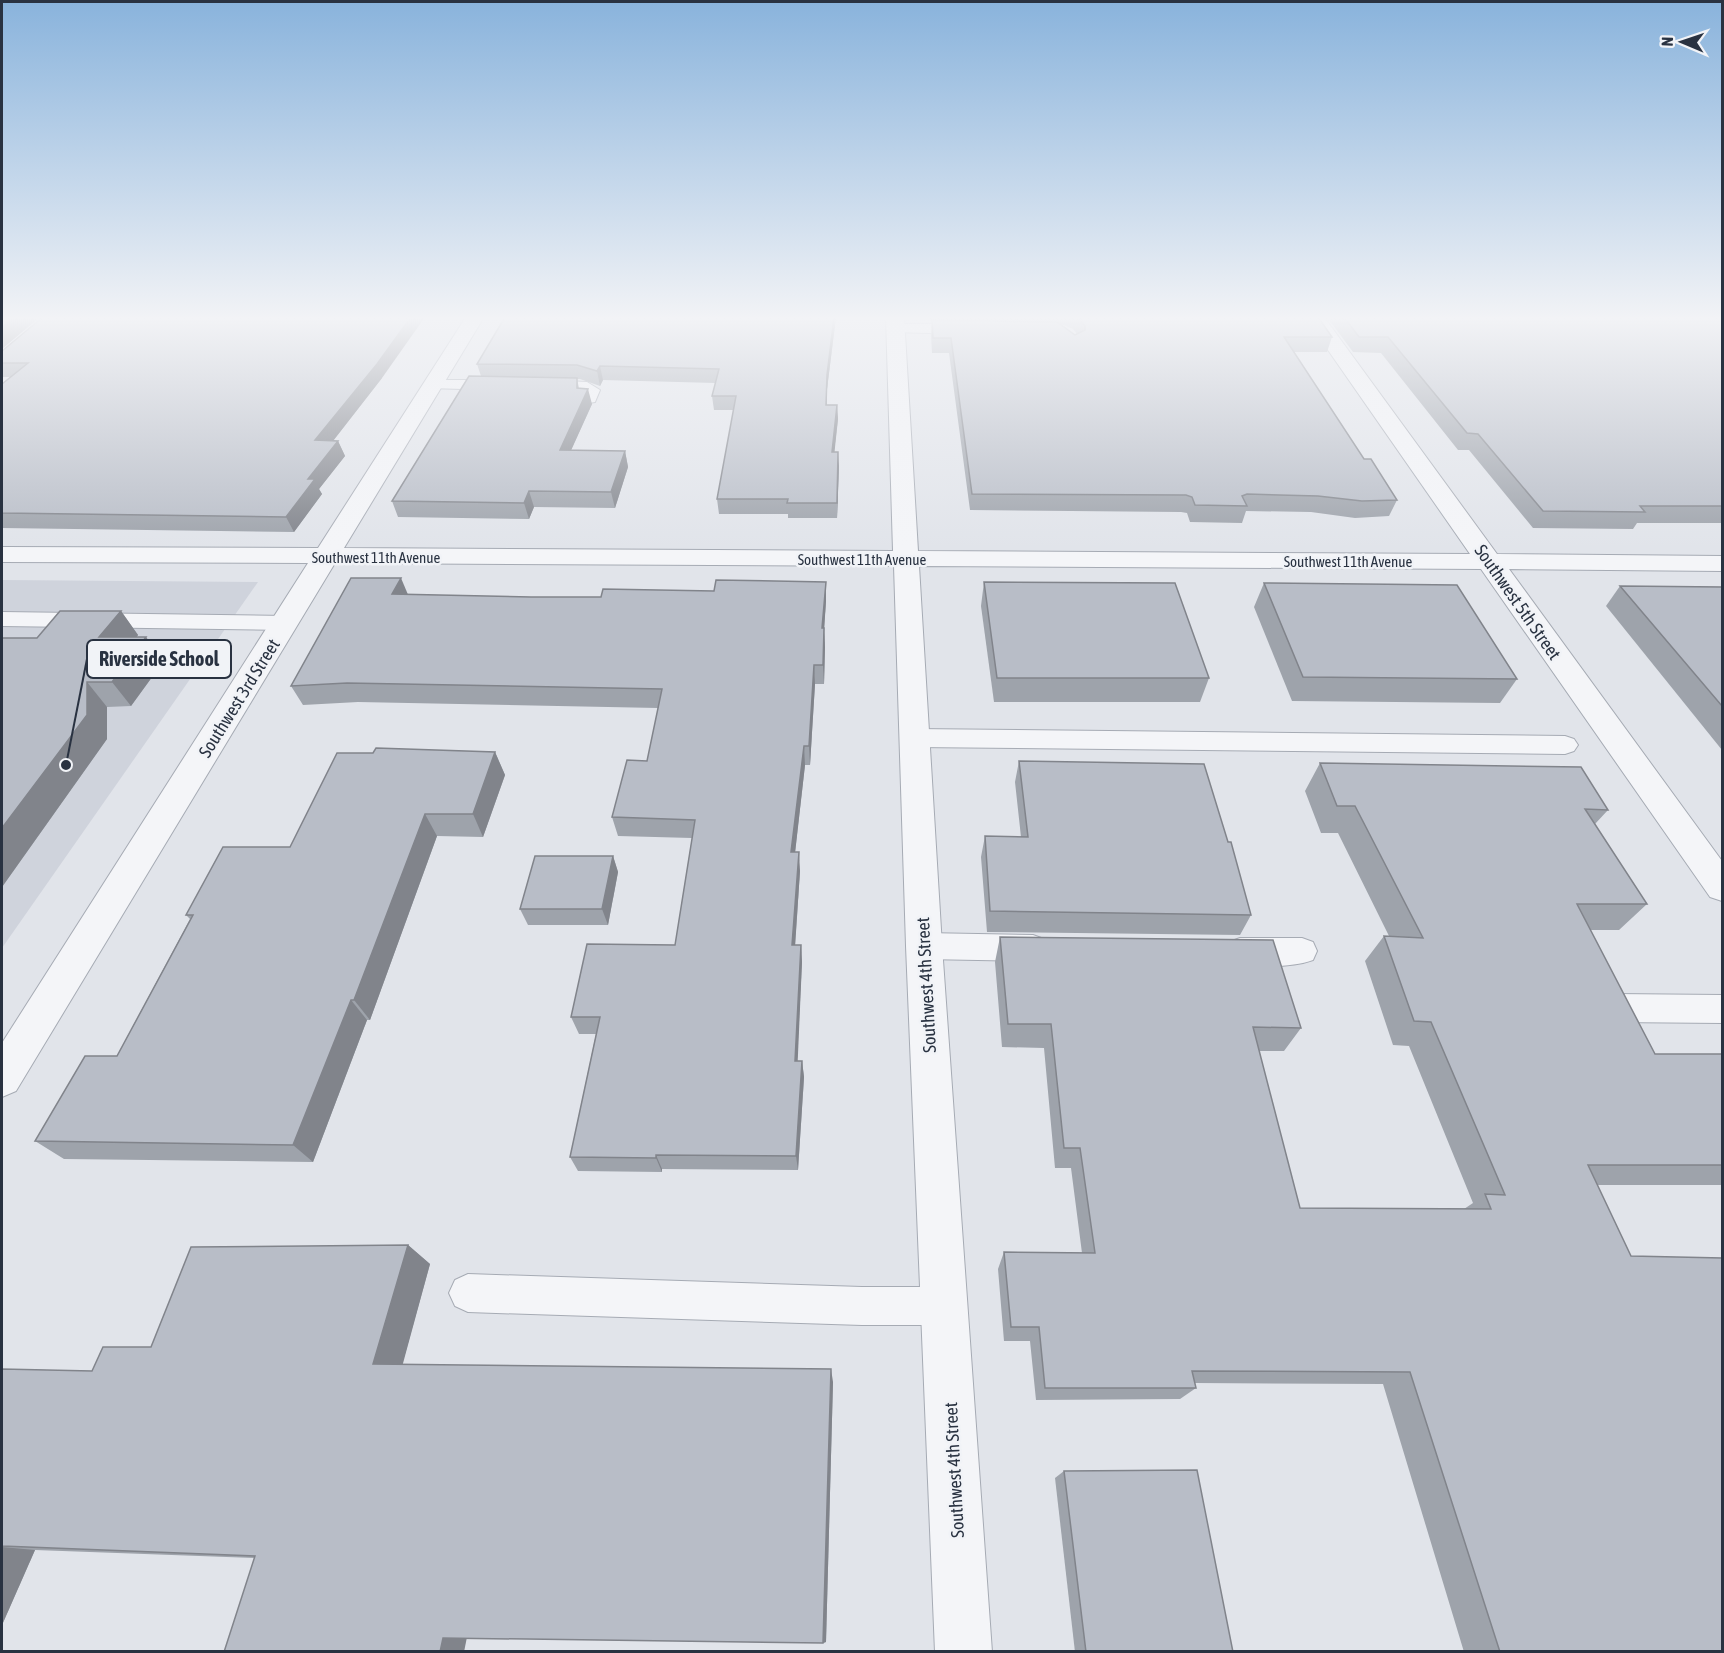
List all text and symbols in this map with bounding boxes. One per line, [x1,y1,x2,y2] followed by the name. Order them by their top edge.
[1652,12,1712,72] north arrow
[1658,36,1676,47] text: N
[1470,540,1566,664] street label: Southwest 5th Street
[312,549,441,566] street label: Southwest 11th Avenue
[798,551,927,568] street label: Southwest 11th Avenue
[1284,553,1413,570] street label: Southwest 11th Avenue
[194,635,284,761] street label: Southwest 3rd Street
[87,640,231,678] callout: Riverside School
[99,647,220,670] text: Riverside School
[912,917,940,1053] street label: Southwest 4th Street
[940,1402,968,1538] street label: Southwest 4th Street

